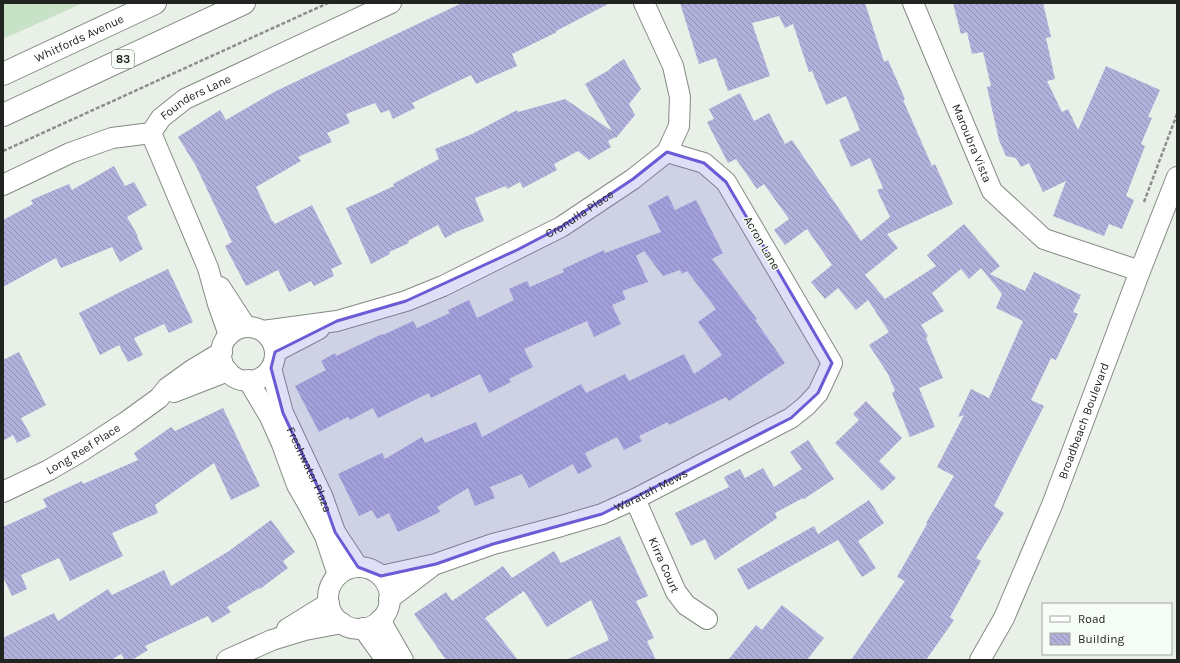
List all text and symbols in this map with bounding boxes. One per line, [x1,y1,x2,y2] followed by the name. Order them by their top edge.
[32,12,126,65] street label: Whitfords Avenue
[112,50,134,68] road number: 83
[157,72,233,123] street label: Founders Lane
[949,102,995,184] street label: Maroubra Vista
[543,187,616,241] street label: Cronulla Place
[741,214,783,272] street label: Acron Lane
[1055,361,1112,481] street label: Broadbeach Boulevard
[43,421,123,477] street label: Long Reef Place
[284,425,335,514] street label: Freshwater Plaza
[612,466,690,515] street label: Waratah Mews
[646,535,683,595] street label: Kirra Court
[1042,603,1172,655] legend
[1078,612,1106,626] text: Road
[1078,632,1125,646] text: Building

